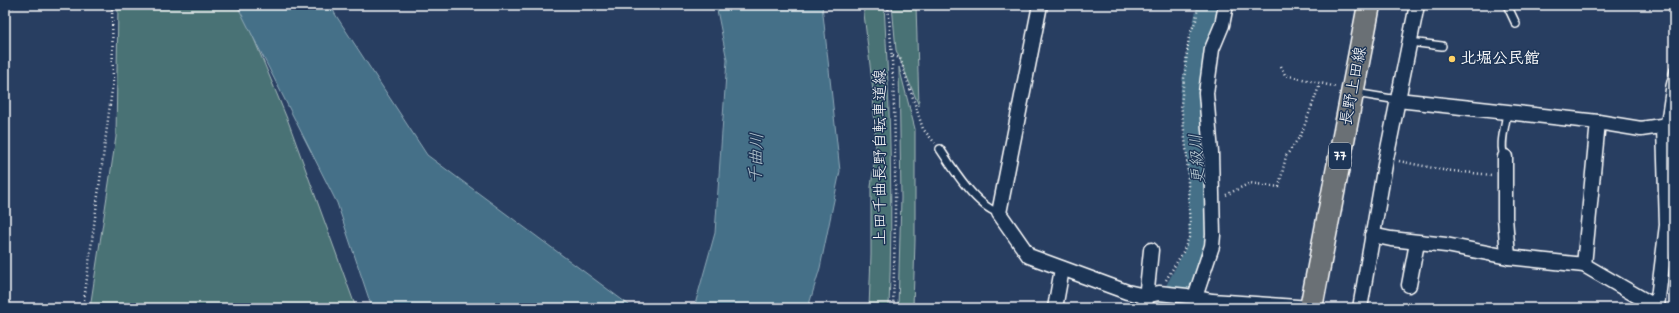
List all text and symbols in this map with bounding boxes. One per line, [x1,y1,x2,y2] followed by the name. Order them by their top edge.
[1335,44,1373,128] street label: 長野上田線
[1460,47,1540,71] place label: 北堀公民館
[1447,54,1457,64] marker: 北堀公民館
[869,69,893,245] street label: 上田千曲長野自転車道線
[744,132,770,184] water label: 千曲川
[1184,133,1212,185] water label: 更級川
[1329,143,1351,169] road number: 77

